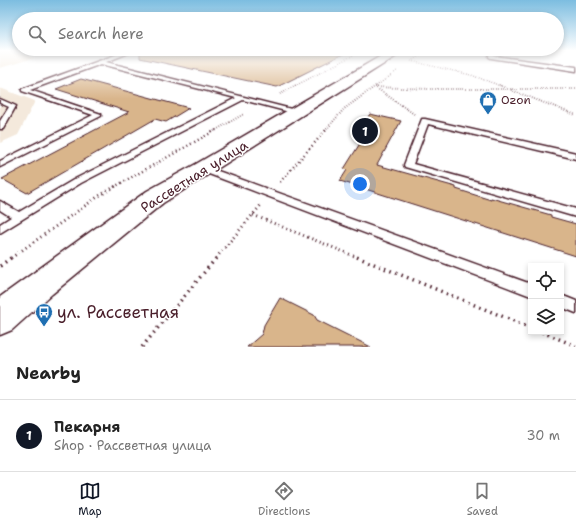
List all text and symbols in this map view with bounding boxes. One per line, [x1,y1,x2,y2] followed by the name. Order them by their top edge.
[12,12,564,56] search box
[26,23,48,45] icon: search
[58,24,144,44] text: Search here
[478,90,498,115] shop icon: Ozon
[501,92,531,108] place label: Ozon
[352,116,378,146] pin: 1
[137,136,251,216] street label: Рассветная улица
[350,174,370,194] your location
[528,263,564,335] map controls
[528,263,564,299] button: locate
[528,299,564,335] button: layers
[57,301,179,323] place label: ул. Рассветная
[34,302,54,327] bus stop icon: ул. Рассветная
[16,362,81,384] text: Nearby
[54,417,120,437] text: Пекарня
[26,427,32,444] text: 1
[526,427,560,444] text: 30 m
[54,437,211,454] text: Shop · Рассветная улица
[78,480,102,519] tab: Map
[258,480,310,519] tab: Directions
[467,480,498,519] tab: Saved

